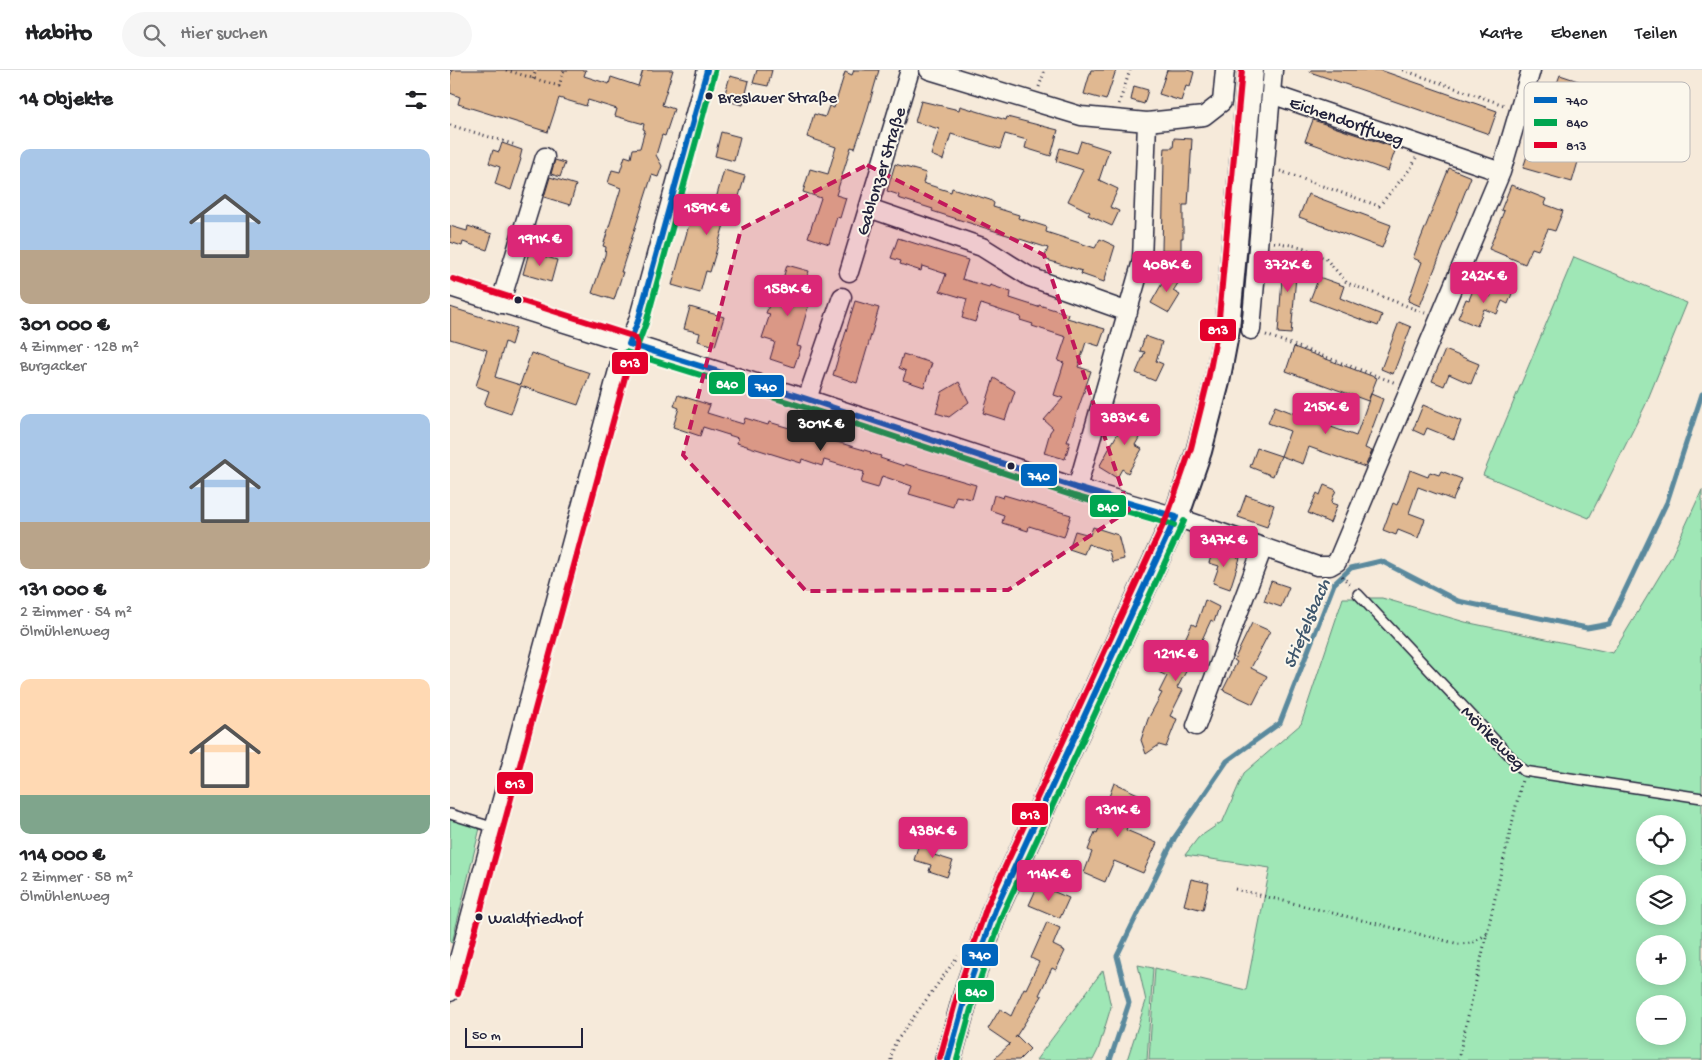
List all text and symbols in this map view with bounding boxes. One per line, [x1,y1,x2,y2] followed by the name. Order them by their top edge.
[122,12,472,57] search box
[25,20,92,49] text: Habito
[140,21,168,49] icon: search
[180,23,268,46] text: Hier suchen
[1480,24,1523,45] text: Karte
[1551,24,1607,45] text: Ebenen
[1635,24,1677,45] text: Teilen
[1524,82,1690,162] legend
[402,86,430,114] icon: filters
[20,88,113,113] text: 14 Objekte
[717,89,837,109] place label: Breslauer Straße
[704,91,714,101] marker: Breslauer Straße
[1286,93,1406,152] street label: Eichendorffweg
[1565,94,1588,111] text: 740
[853,104,912,238] street label: Gablonzer Straße
[1566,116,1588,133] text: 840
[1566,139,1587,156] text: 813
[180,181,270,271] icon: home
[666,194,748,236] pin: 159K €
[684,200,730,219] text: 159K €
[499,224,581,267] pin: 191K €
[518,231,562,250] text: 191K €
[1126,250,1208,293] pin: 408K €
[1247,250,1329,293] pin: 372K €
[1143,257,1191,276] text: 408K €
[1265,257,1311,276] text: 372K €
[1443,262,1525,304] pin: 242K €
[1461,268,1507,287] text: 242K €
[747,274,829,317] pin: 158K €
[765,281,811,300] text: 158K €
[513,295,523,305] unlabelled marker
[20,314,110,339] text: 301 000 €
[1199,318,1237,342] line badge: 813
[1208,323,1228,340] text: 813
[20,339,139,358] text: 4 Zimmer · 128 m²
[611,351,649,375] line badge: 813
[620,356,640,373] text: 813
[20,358,86,377] text: Burgacker
[708,371,746,395] line badge: 840
[747,374,785,398] line badge: 740
[716,377,738,394] text: 840
[754,380,777,397] text: 740
[1285,392,1367,435] pin: 215K €
[1304,399,1348,418] text: 215K €
[1084,404,1166,446] pin: 383K €
[780,410,862,452] pin: 301K €
[1101,410,1149,429] text: 383K €
[798,416,844,435] text: 301K €
[180,446,270,536] icon: home
[1006,461,1016,471] unlabelled marker
[1020,463,1058,487] line badge: 740
[1027,469,1050,486] text: 740
[1089,494,1127,518] line badge: 840
[1097,500,1119,517] text: 840
[1183,526,1265,568] pin: 347K €
[1201,532,1247,551] text: 347K €
[1279,576,1338,672] water label: Stiefelsbach
[20,579,106,604] text: 131 000 €
[20,604,132,623] text: 2 Zimmer · 54 m²
[20,623,110,642] text: Ölmühlenweg
[1135,640,1217,682] pin: 121K €
[1155,646,1197,665] text: 121K €
[1455,702,1529,776] street label: Mörikeweg
[180,711,270,801] icon: home
[496,771,534,795] line badge: 813
[505,777,525,794] text: 813
[1077,796,1159,838] pin: 131K €
[1011,802,1049,826] line badge: 813
[1096,802,1140,821] text: 131K €
[1020,808,1040,825] text: 813
[1636,815,1686,1045] map controls
[1636,815,1686,865] button: locate
[892,816,974,859] pin: 438K €
[910,823,956,842] text: 438K €
[20,844,105,869] text: 114 000 €
[1008,860,1090,902] pin: 114K €
[1028,866,1070,885] text: 114K €
[20,869,133,888] text: 2 Zimmer · 58 m²
[1636,875,1686,925] button: layers
[20,888,110,907] text: Ölmühlenweg
[488,910,584,930] place label: Waldfriedhof
[474,912,484,922] marker: Waldfriedhof
[1636,935,1686,985] button: +
[961,943,999,967] line badge: 740
[968,948,991,965] text: 740
[957,979,995,1003] line badge: 840
[965,985,987,1002] text: 840
[1636,995,1686,1045] button: −
[465,1025,582,1048] scale bar
[472,1028,501,1045] text: 50 m

